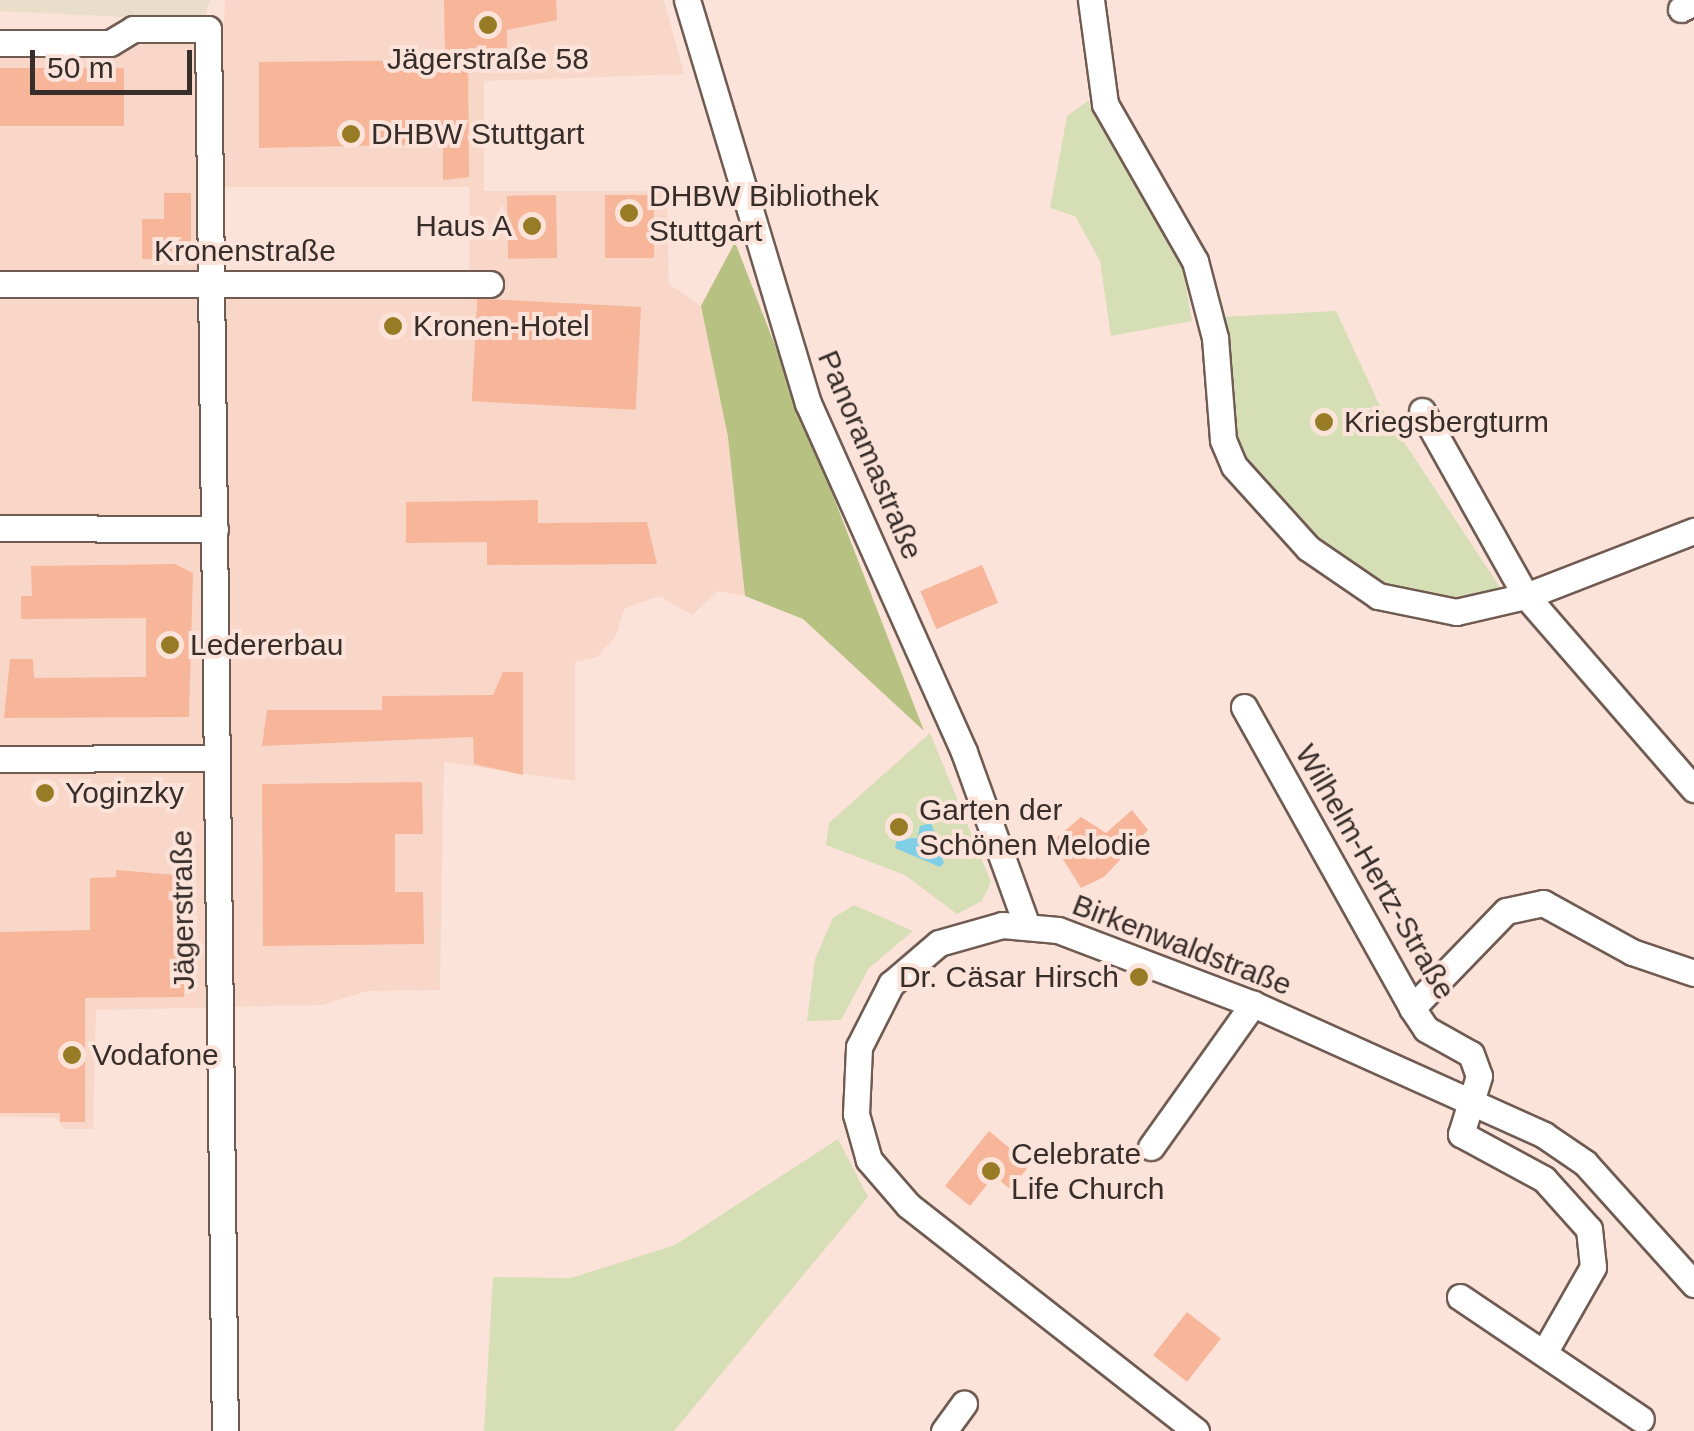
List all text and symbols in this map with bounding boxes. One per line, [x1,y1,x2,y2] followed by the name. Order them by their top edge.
[477,14,499,36] marker: Jägerstraße 58
[35,30,198,92] scale bar
[387,41,589,77] place label: Jägerstraße 58
[47,51,114,84] text: 50 m
[371,116,584,152] place label: DHBW Stuttgart
[340,123,362,145] marker: DHBW Stuttgart
[649,178,879,248] place label: DHBW Bibliothek Stuttgart
[618,202,640,224] marker: DHBW Bibliothek Stuttgart
[414,208,512,244] place label: Haus A
[521,215,543,237] marker: Haus A
[154,233,336,269] street label: Kronenstraße
[413,308,590,344] place label: Kronen-Hotel
[382,315,404,337] marker: Kronen-Hotel
[810,345,930,565] street label: Panoramastraße
[1344,404,1549,440] place label: Kriegsbergturm
[1313,411,1335,433] marker: Kriegsbergturm
[190,627,343,663] place label: Ledererbau
[159,634,181,656] marker: Ledererbau
[1287,738,1463,1006] street label: Wilhelm-Hertz-Straße
[65,775,184,811] place label: Yoginzky
[34,782,56,804] marker: Yoginzky
[919,792,1151,862] place label: Garten der Schönen Melodie
[888,816,910,838] marker: Garten der Schönen Melodie
[164,830,202,990] street label: Jägerstraße
[1067,887,1297,1003] street label: Birkenwaldstraße
[899,959,1119,995] place label: Dr. Cäsar Hirsch
[1128,966,1150,988] marker: Dr. Cäsar Hirsch
[92,1037,219,1073] place label: Vodafone
[61,1044,83,1066] marker: Vodafone
[1011,1136,1164,1206] place label: Celebrate Life Church
[980,1160,1002,1182] marker: Celebrate Life Church

